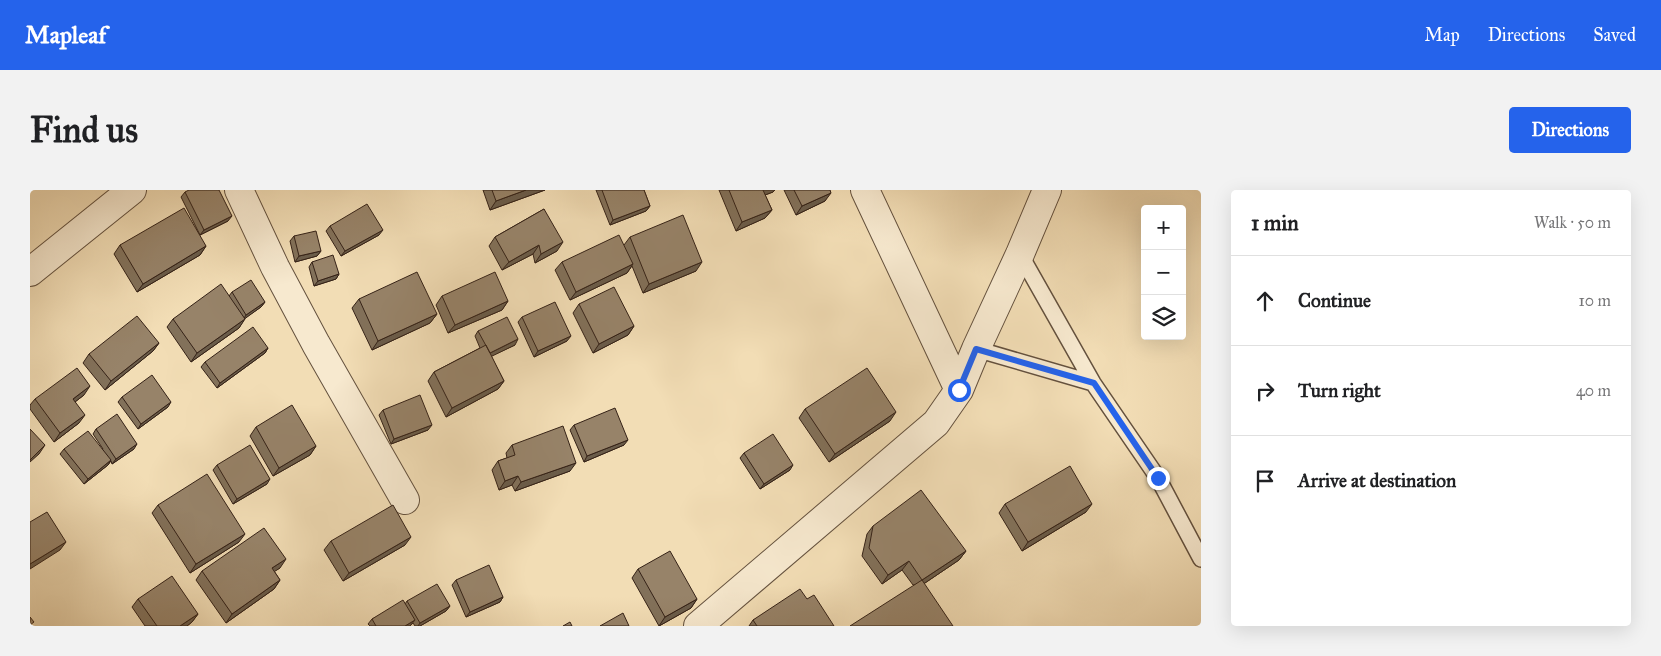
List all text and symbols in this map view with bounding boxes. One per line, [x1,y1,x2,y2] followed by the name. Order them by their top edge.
[25,20,106,50] text: Mapleaf
[1424,24,1460,46] text: Map
[1488,24,1565,46] text: Directions
[1593,24,1636,46] text: Saved
[1509,107,1631,153] button: Directions
[30,109,138,152] text: Find us
[1141,205,1186,340] map controls
[1141,205,1186,250] button: +
[1251,210,1299,236] text: 1 min
[1534,213,1611,232] text: Walk · 50 m
[1141,250,1186,295] button: −
[1251,287,1279,315] icon: ahead
[1298,289,1371,312] text: Continue
[1579,291,1611,310] text: 10 m
[1141,295,1186,340] button: layers
[1251,377,1279,405] icon: right
[948,379,971,402] route start
[1298,379,1381,402] text: Turn right
[1576,381,1611,400] text: 40 m
[1147,467,1170,490] route end
[1251,467,1279,495] icon: arrive
[1298,469,1456,492] text: Arrive at destination

